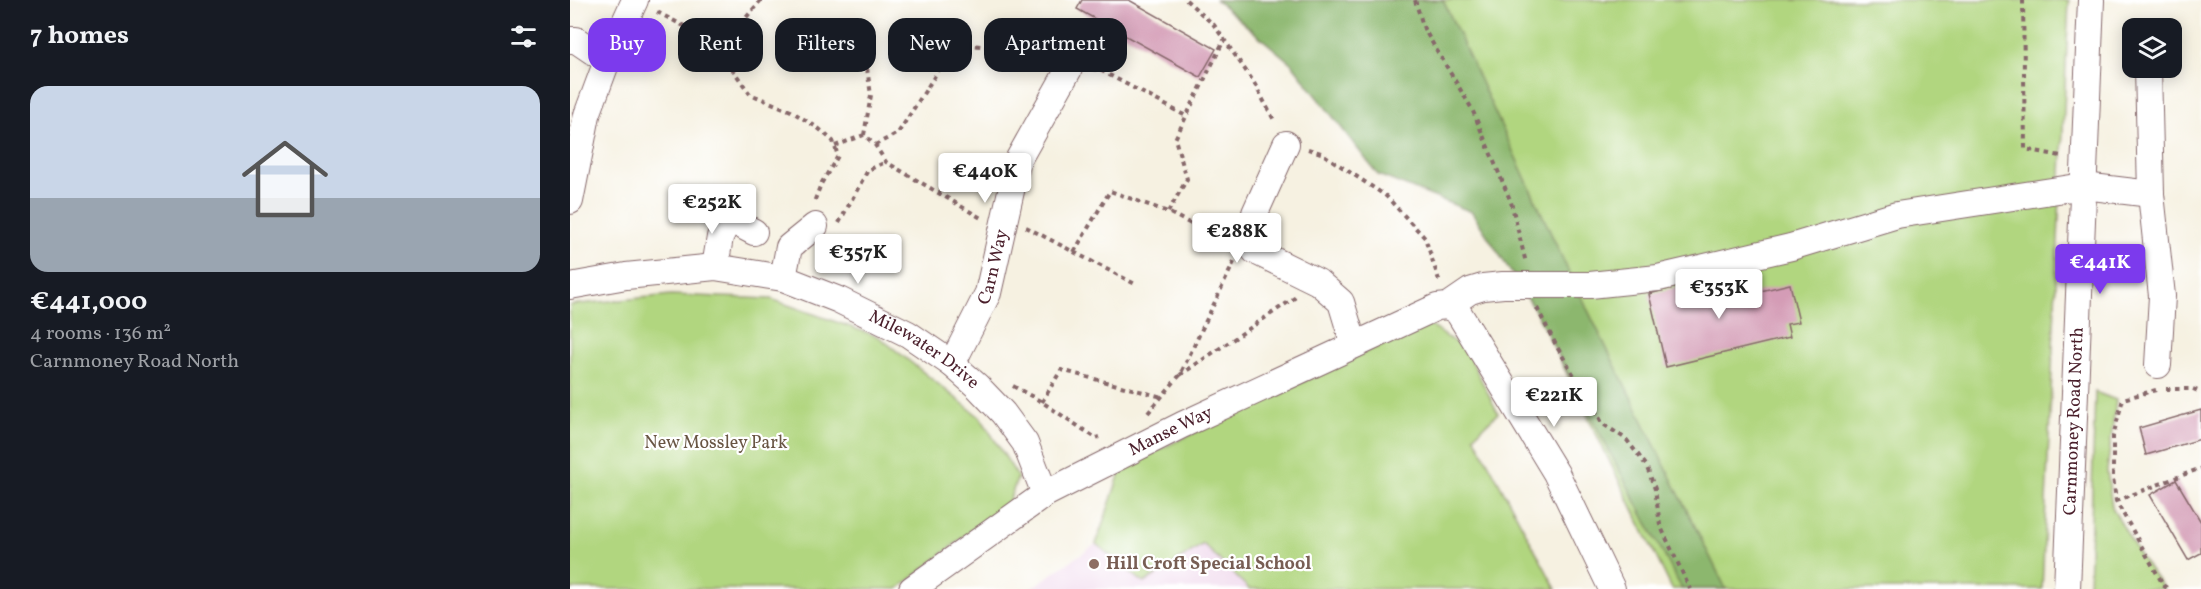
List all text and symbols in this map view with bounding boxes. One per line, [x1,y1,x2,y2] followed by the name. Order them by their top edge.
[30,18,129,54] text: 7 homes
[588,18,666,72] chip: Buy
[678,18,763,72] chip: Rent
[775,18,876,72] chip: Filters
[888,18,972,72] chip: New
[984,18,1127,72] chip: Apartment
[2122,18,2182,78] map controls
[2122,18,2182,78] button: layers
[507,20,540,53] icon: filters
[231,125,339,233] icon: home
[943,153,1027,204] pin: €440K
[952,158,1018,186] text: €440K
[670,184,754,235] pin: €252K
[682,189,742,217] text: €252K
[1195,213,1279,264] pin: €288K
[1206,218,1268,246] text: €288K
[971,227,1015,309] street label: Carn Way
[816,234,900,285] pin: €357K
[829,239,887,267] text: €357K
[2058,244,2142,295] pin: €441K
[2069,249,2131,277] text: €441K
[1677,269,1761,320] pin: €353K
[1689,274,1749,302] text: €353K
[30,284,147,320] text: €441,000
[864,304,985,395] street label: Milewater Drive
[30,320,171,348] text: 4 rooms · 136 m²
[2058,326,2090,516] street label: Carnmoney Road North
[30,348,239,376] text: Carnmoney Road North
[1512,377,1596,428] pin: €221K
[1525,382,1583,410] text: €221K
[1124,400,1217,462] street label: Manse Way
[644,431,788,456] park label: New Mossley Park
[1106,552,1311,577] place label: Hill Croft Special School
[1087,557,1101,571] marker: Hill Croft Special School

